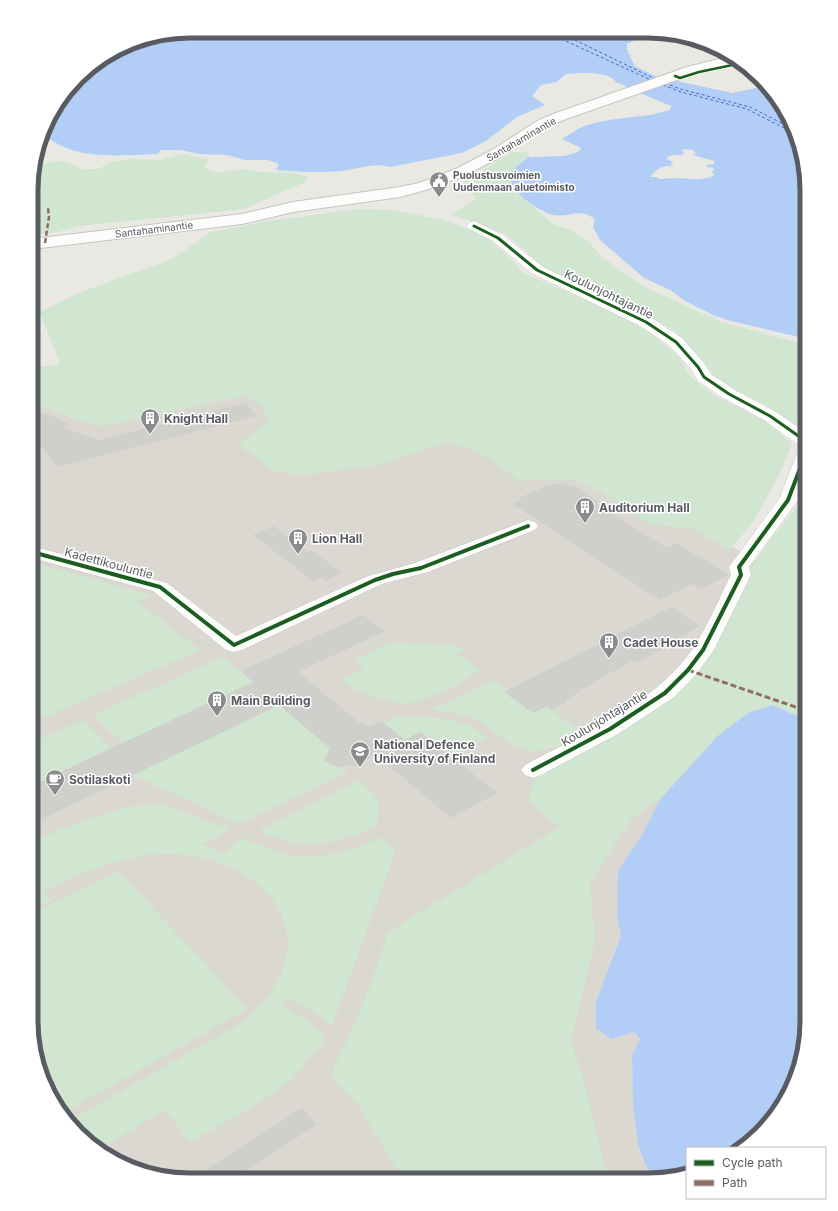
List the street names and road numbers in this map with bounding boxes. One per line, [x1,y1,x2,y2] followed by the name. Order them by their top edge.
[484,114,558,164] street label: Santahaminantie
[114,218,194,240] street label: Santahaminantie
[562,266,656,322] street label: Koulunjohtajantie
[63,544,155,582] street label: Kadettikouluntie
[558,686,650,750] street label: Koulunjohtajantie

